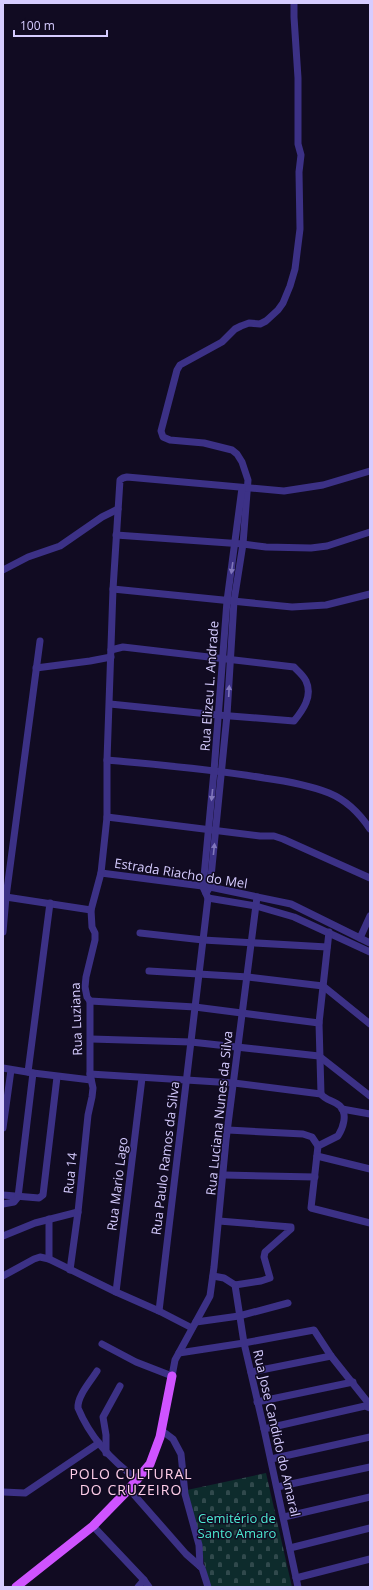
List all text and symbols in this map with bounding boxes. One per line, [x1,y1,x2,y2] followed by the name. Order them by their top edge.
[14,12,107,38] scale bar
[20,17,55,34] text: 100 m
[229,562,235,574] one-way arrow
[195,620,223,752] street label: Rua Elizeu L. Andrade
[225,685,232,697] one-way arrow
[208,789,215,801] one-way arrow
[211,843,217,855] one-way arrow
[113,854,249,892] street label: Estrada Riacho do Mel
[66,982,86,1056] street label: Rua Luziana
[201,1030,237,1196] street label: Rua Luciana Nunes da Silva
[147,1080,183,1236] street label: Rua Paulo Ramos da Silva
[102,1136,132,1232] street label: Rua Mario Lago
[59,1151,81,1195] street label: Rua 14
[249,1348,305,1518] street label: Rua Jose Candido do Amaral
[69,1464,193,1499] district label: POLO CULTURAL DO CRUZEIRO
[198,1509,277,1542] park label: Cemitério de Santo Amaro

